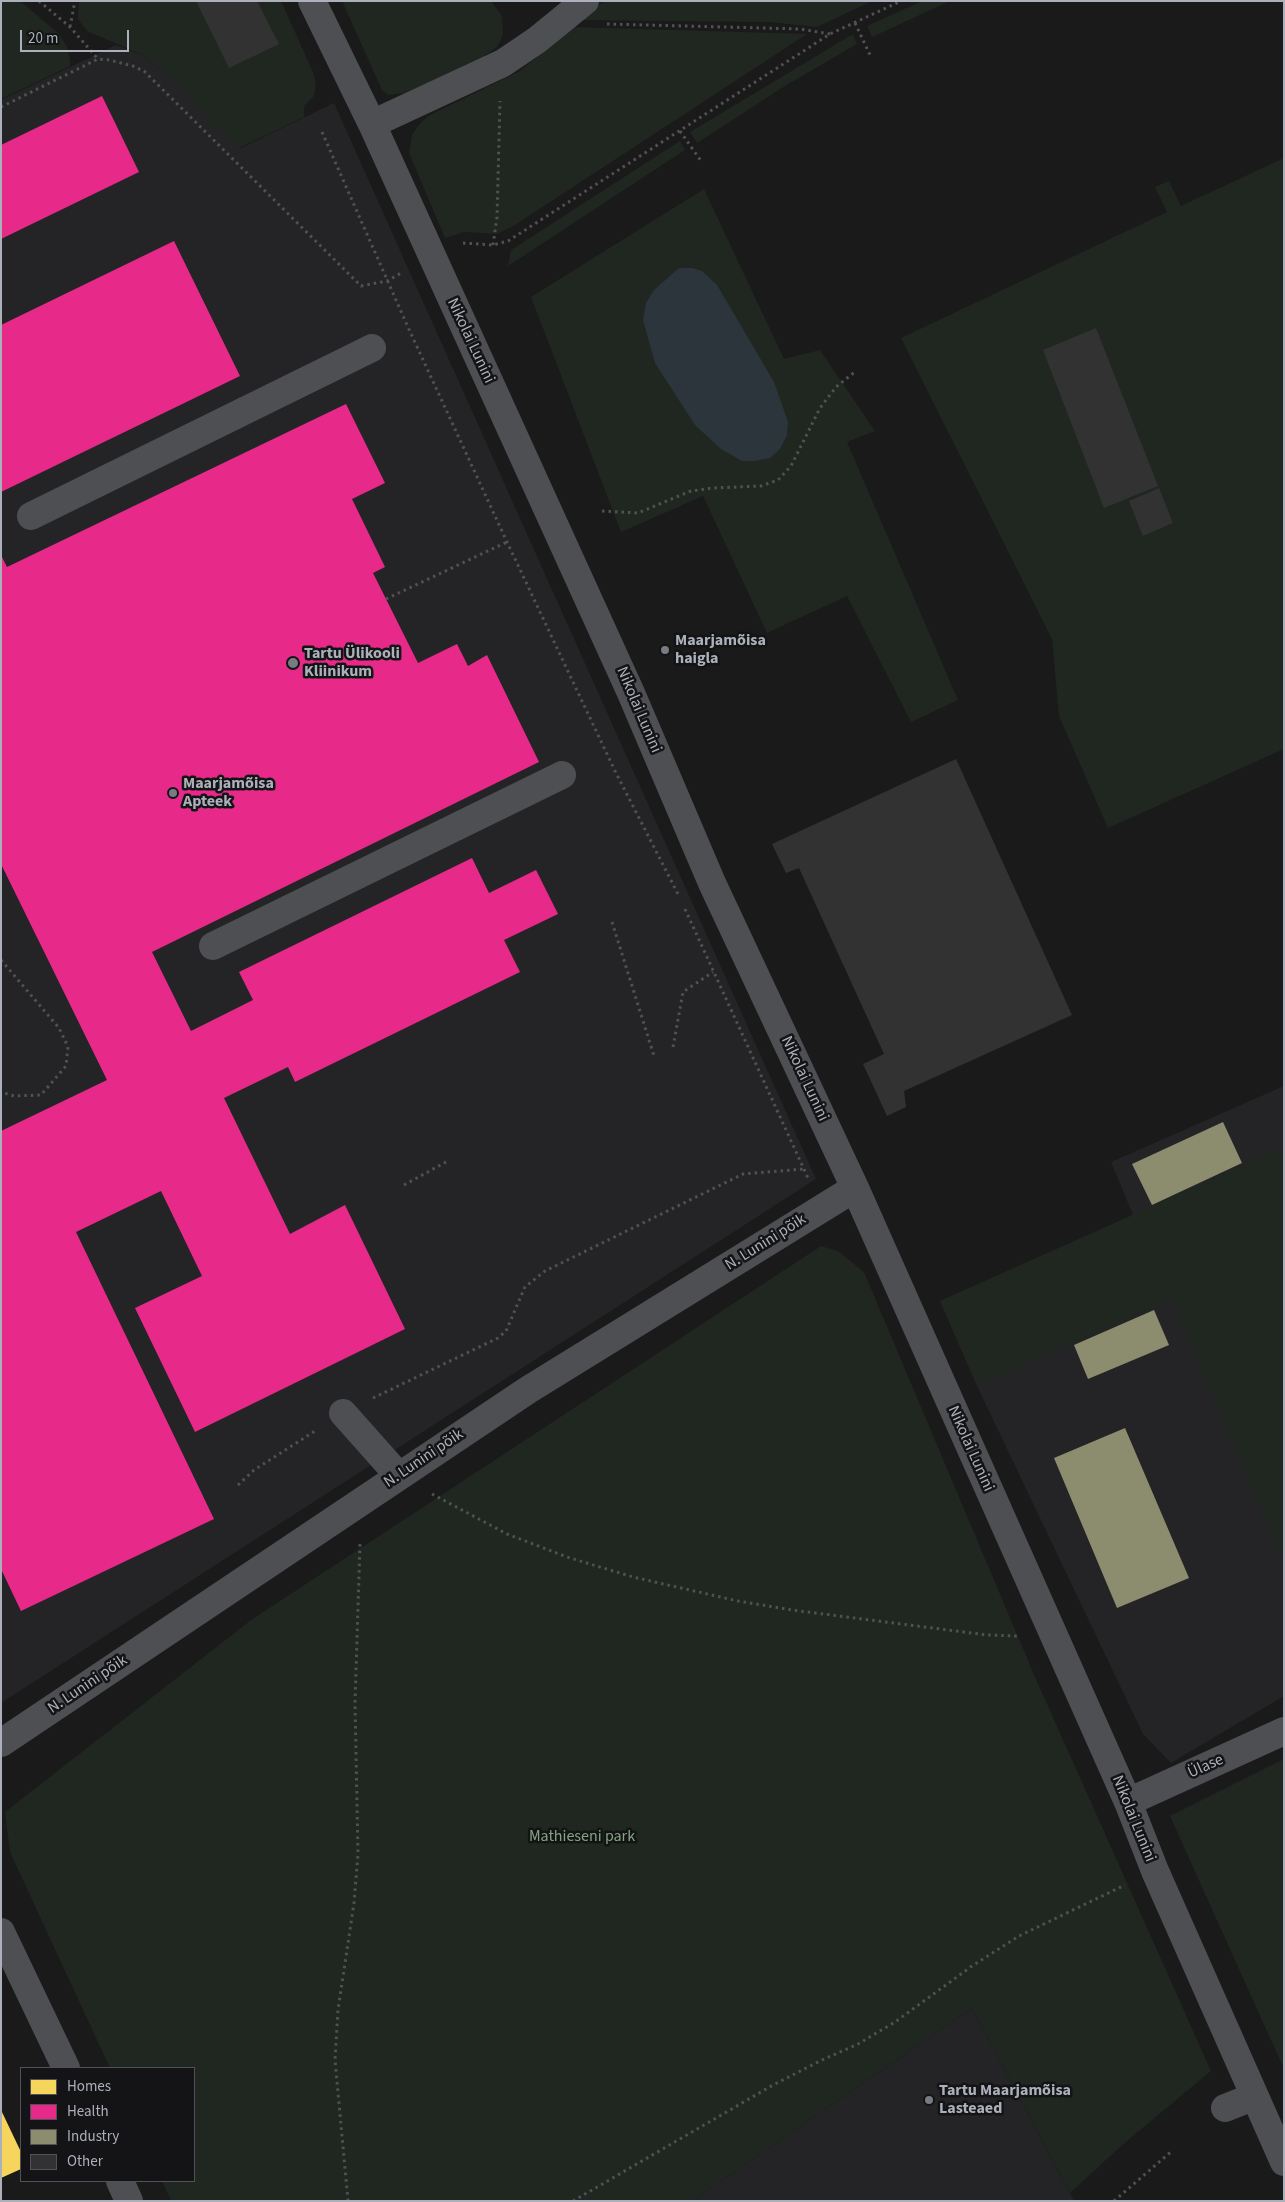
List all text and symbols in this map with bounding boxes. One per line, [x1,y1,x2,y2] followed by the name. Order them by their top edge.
[22,20,131,52] scale bar
[28,28,58,49] text: 20 m
[442,295,498,387] street label: Nikolai Lunini
[675,631,766,669] place label: Maarjamõisa haigla
[304,644,400,682] place label: Tartu Ülikooli Kliinikum
[659,644,671,656] marker: Maarjamõisa haigla
[286,656,300,670] marker: Tartu Ülikooli Kliinikum
[611,664,665,756] street label: Nikolai Lunini
[183,774,274,812] place label: Maarjamõisa Apteek
[167,787,179,799] marker: Maarjamõisa Apteek
[776,1033,832,1125] street label: Nikolai Lunini
[722,1211,810,1275] street label: N. Lunini põik
[943,1403,997,1495] street label: Nikolai Lunini
[381,1425,467,1493] street label: N. Lunini põik
[45,1651,131,1719] street label: N. Lunini põik
[1185,1751,1227,1783] street label: Ülase
[1107,1773,1159,1865] street label: Nikolai Lunini
[529,1827,635,1847] park label: Mathieseni park
[20,2067,195,2182] legend
[67,2076,111,2097] text: Homes
[939,2081,1071,2119] place label: Tartu Maarjamõisa Lasteaed
[923,2094,935,2106] marker: Tartu Maarjamõisa Lasteaed
[67,2101,109,2122] text: Health
[67,2126,119,2147] text: Industry
[67,2151,103,2172] text: Other

